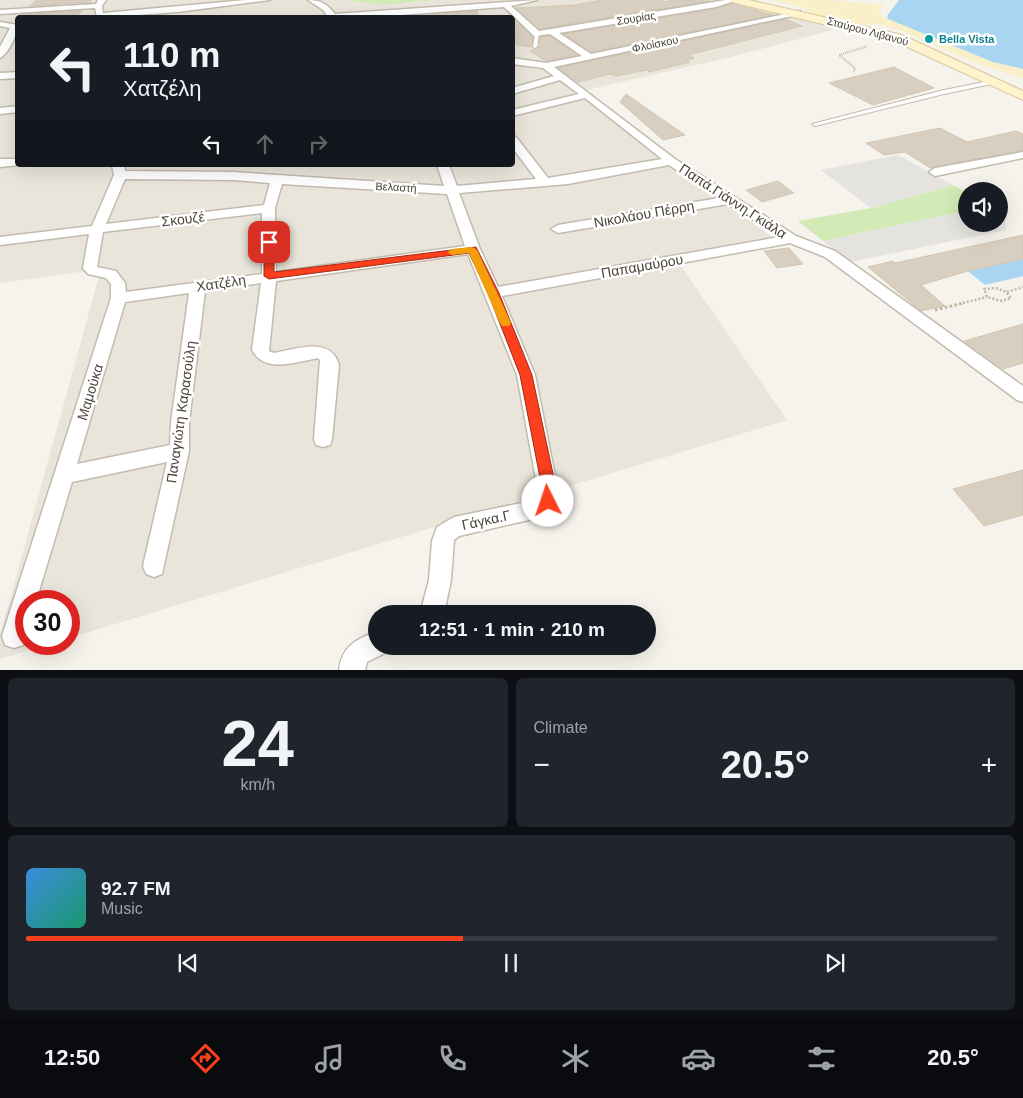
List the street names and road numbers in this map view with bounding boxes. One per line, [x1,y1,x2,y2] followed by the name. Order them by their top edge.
[616,9,656,27] street label: Σουρίας
[826,14,910,48] street label: Σταύρου Λιβανού
[631,33,679,55] street label: Φλοίσκου
[676,160,790,242] street label: Παπά.Γιάννη.Γκιάλα
[375,180,417,194] street label: Βελαστή
[592,197,696,231] street label: Νικολάου Πέρρη
[161,208,205,230] street label: Σκουζέ
[600,251,684,281] street label: Παπαμαύρου
[195,272,247,294] street label: Χατζέλη
[163,340,199,484] street label: Παναγιώτη Καρασούλη
[74,362,106,422] street label: Μαμούκα
[460,507,512,533] street label: Γάγκα.Γ

